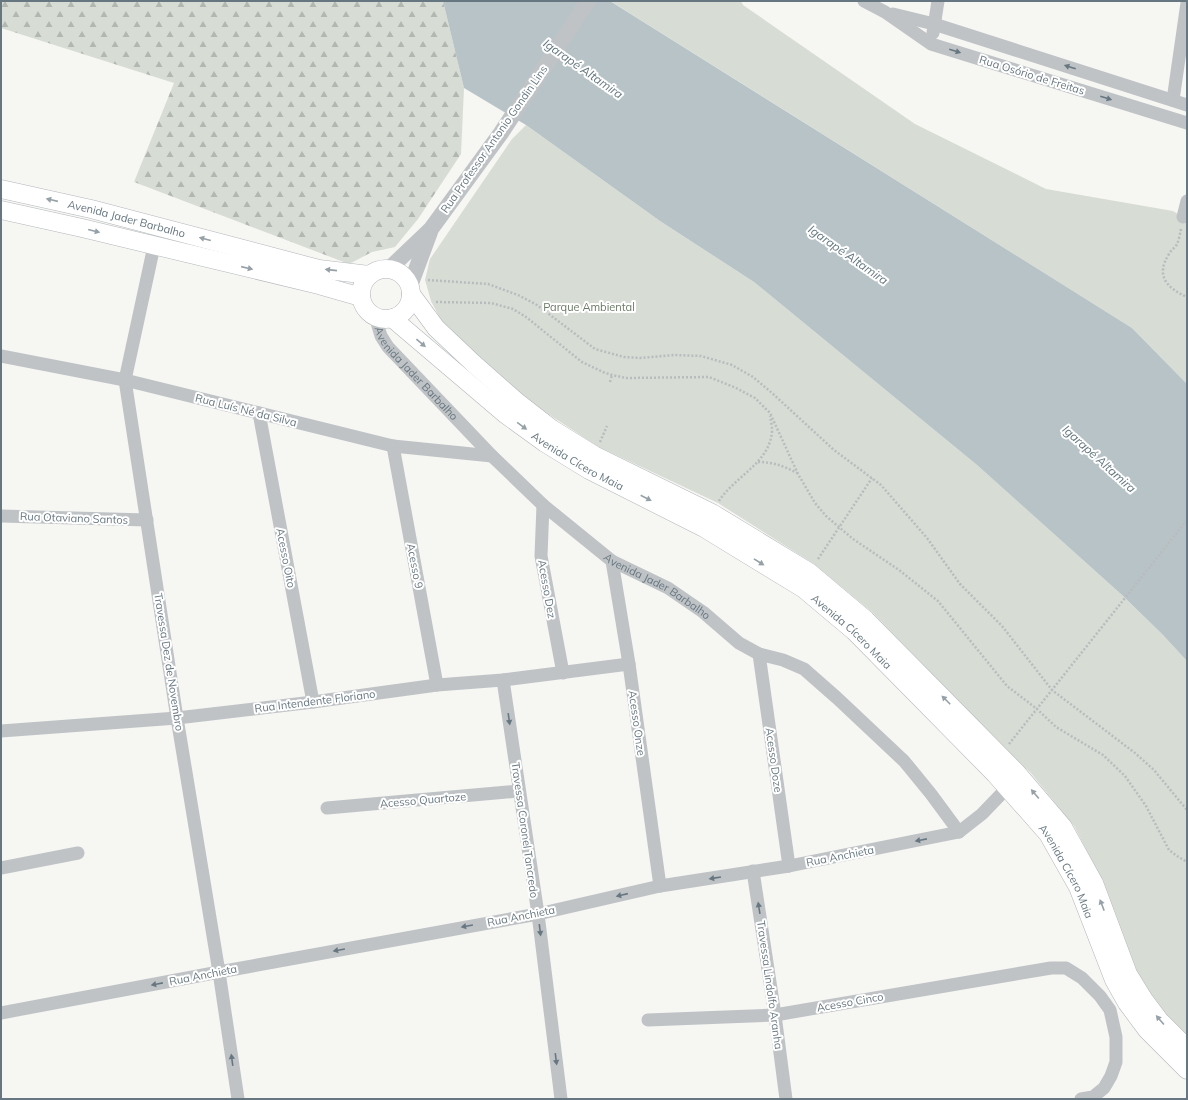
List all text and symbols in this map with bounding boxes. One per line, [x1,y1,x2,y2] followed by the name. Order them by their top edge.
[541,36,626,102] water label: Igarapé Altamira
[949,48,961,54] one-way arrow
[978,52,1086,98] street label: Rua Osório de Freitas
[438,63,550,215] street label: Rua Professor Antonio Gondin Lins
[1064,64,1076,70] one-way arrow
[1100,95,1112,101] one-way arrow
[45,197,58,203] one-way arrow
[66,197,187,241] street label: Avenida Jader Barbalho
[806,222,891,288] water label: Igarapé Altamira
[88,228,100,234] one-way arrow
[198,236,210,242] one-way arrow
[241,266,253,272] one-way arrow
[325,267,337,274] one-way arrow
[543,300,635,314] park label: Parque Ambiental
[372,325,461,423] street label: Avenida Jader Barbalho
[416,339,427,348] one-way arrow
[194,391,298,429] street label: Rua Luís Né da Silva
[516,422,527,430] one-way arrow
[1059,422,1139,496] water label: Igarapé Altamira
[529,429,626,493] street label: Avenida Cícero Maia
[640,495,651,502] one-way arrow
[20,509,128,527] street label: Rua Otaviano Santos
[273,527,299,589] street label: Acesso Oito
[404,542,426,590] street label: Acesso 9
[601,550,713,622] street label: Avenida Jader Barbalho
[753,558,765,565] one-way arrow
[535,559,559,620] street label: Acesso Dez
[808,591,895,672] street label: Avenida Cícero Maia
[151,592,187,732] street label: Travessa Dez de Novembro
[254,687,376,715] street label: Rua Intendente Floriano
[625,689,649,757] street label: Acesso Onze
[941,695,950,705] one-way arrow
[506,713,512,725] one-way arrow
[763,727,785,793] street label: Acesso Doze
[509,761,541,899] street label: Travessa Coronel Tancredo
[379,789,467,811] street label: Acesso Quartoze
[1031,789,1040,800] one-way arrow
[1036,821,1096,920] street label: Avenida Cícero Maia
[915,837,927,843] one-way arrow
[805,843,875,869] street label: Rua Anchieta
[709,875,721,881] one-way arrow
[616,892,628,898] one-way arrow
[1098,898,1104,910] one-way arrow
[756,902,762,914] one-way arrow
[486,903,556,929] street label: Rua Anchieta
[754,920,786,1050] street label: Travessa Lindolfo Aranha
[461,924,473,930] one-way arrow
[537,924,543,936] one-way arrow
[333,947,346,953] one-way arrow
[168,962,238,988] street label: Rua Anchieta
[150,981,163,987] one-way arrow
[815,989,885,1015] street label: Acesso Cinco
[1155,1015,1164,1025] one-way arrow
[553,1053,559,1065] one-way arrow
[229,1054,235,1066] one-way arrow

